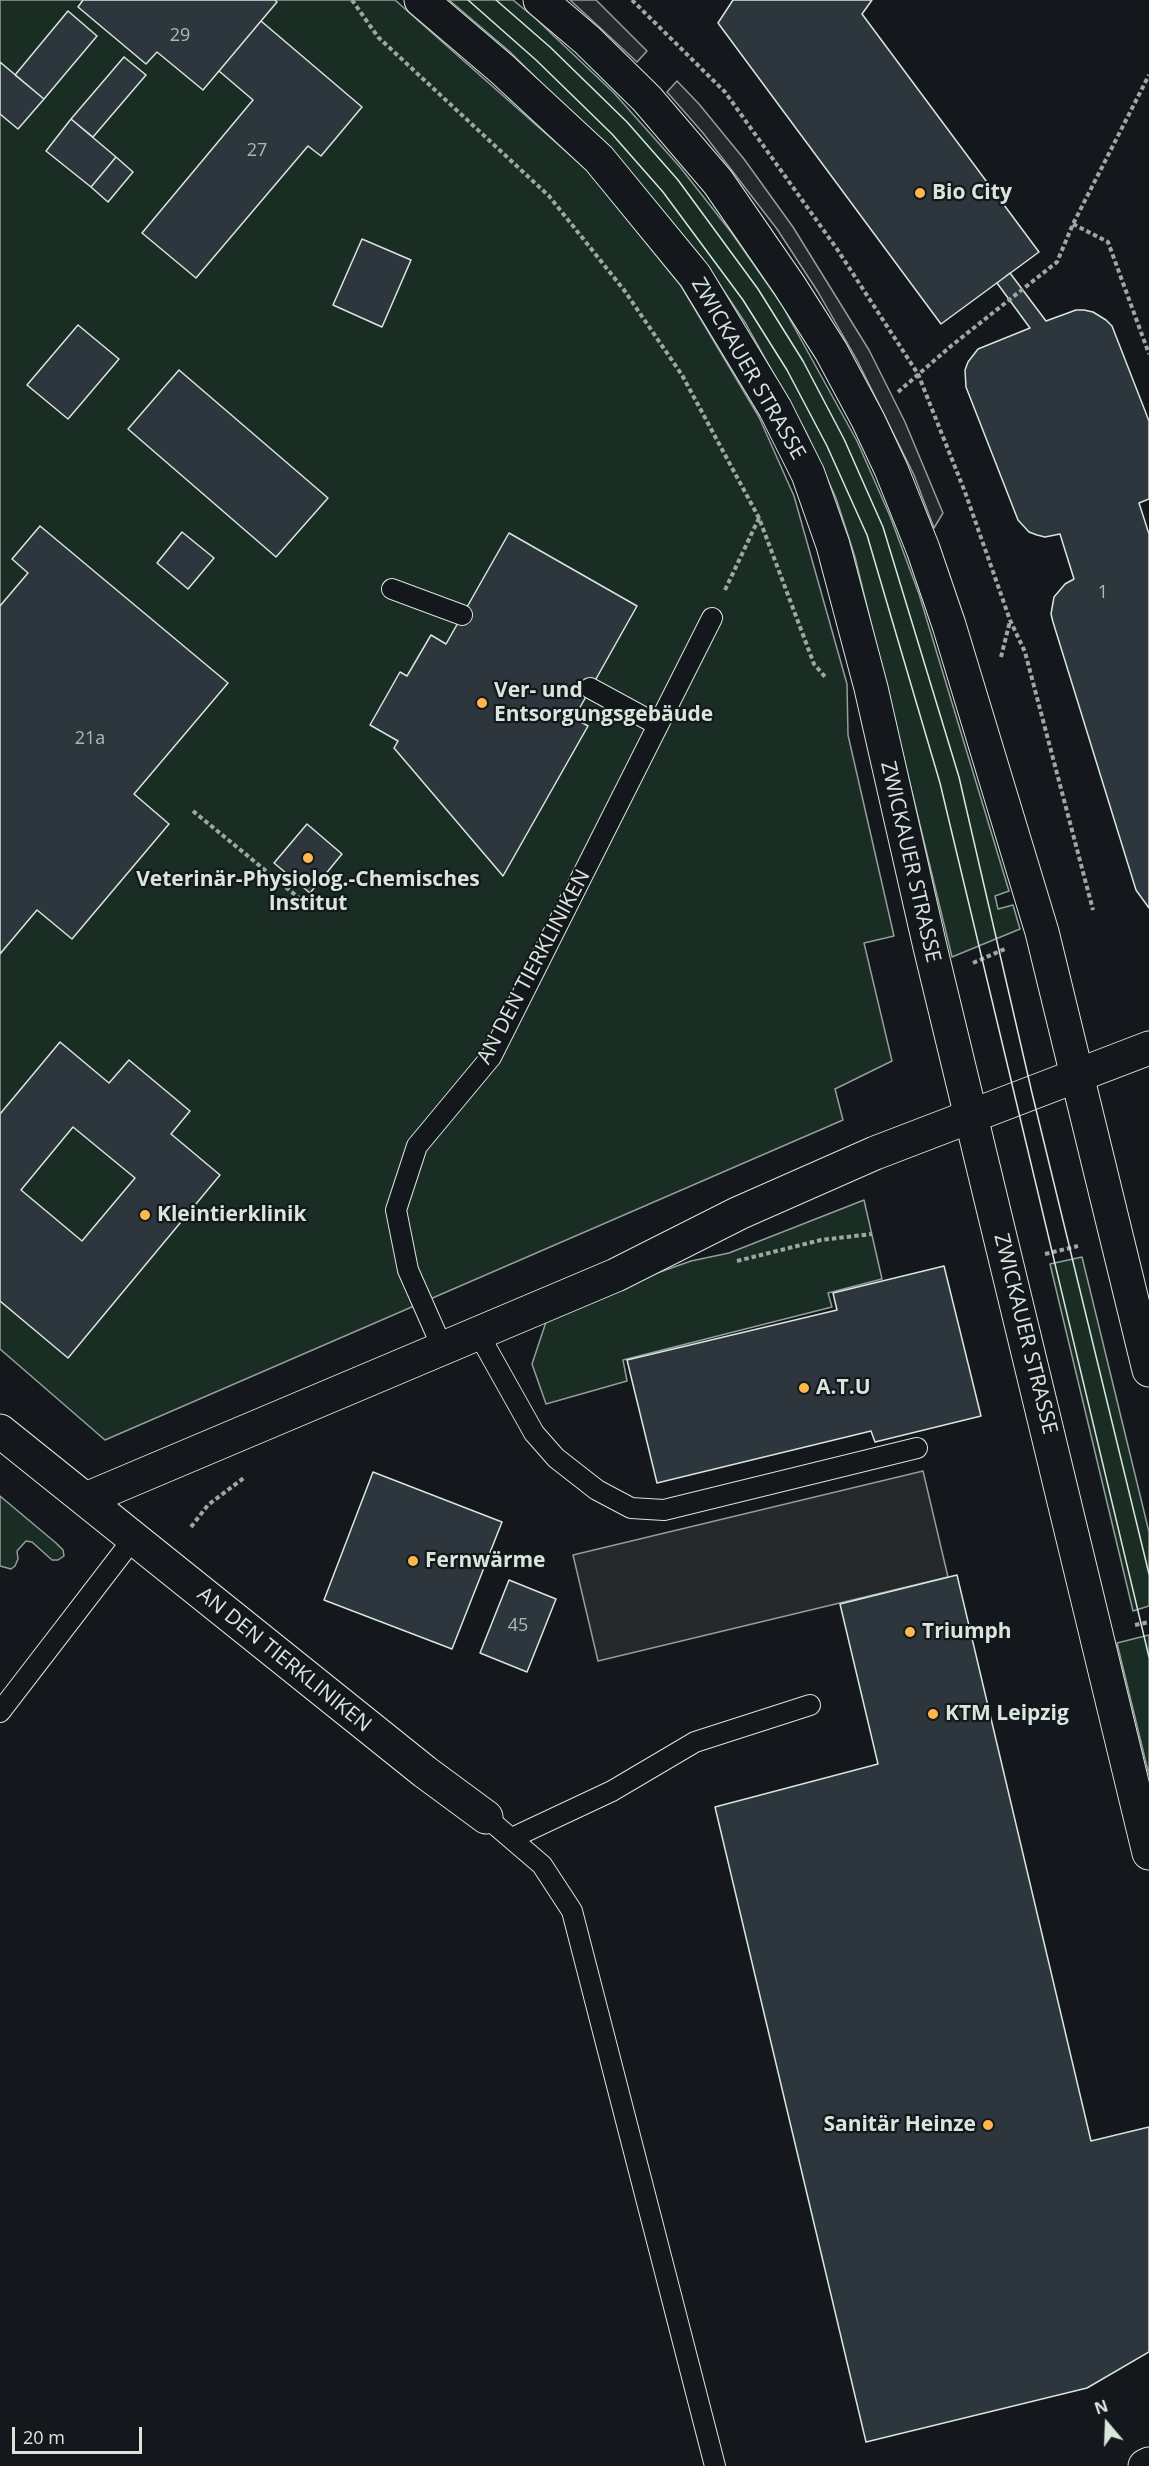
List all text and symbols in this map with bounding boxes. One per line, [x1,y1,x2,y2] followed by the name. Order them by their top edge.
[170,25,190,47] house number: 29
[247,140,267,162] house number: 27
[932,180,1012,206] place label: Bio City
[913,186,927,200] marker: Bio City
[686,273,810,465] street label: ZWICKAUER STRASSE
[1098,582,1108,604] house number: 1
[494,678,713,728] place label: Ver- und Entsorgungsgebäude
[475,696,489,710] marker: Ver- und Entsorgungsgebäude
[75,728,105,750] house number: 21a
[875,759,945,965] street label: ZWICKAUER STRASSE
[301,851,315,865] marker: Veterinär-Physiolog.-Chemisches Institut
[472,866,596,1068] street label: AN DEN TIERKLINIKEN
[136,867,480,917] place label: Veterinär-Physiolog.-Chemisches Institut
[157,1202,307,1228] place label: Kleintierklinik
[138,1208,152,1222] marker: Kleintierklinik
[988,1231,1062,1437] street label: ZWICKAUER STRASSE
[816,1375,870,1401] place label: A.T.U
[797,1381,811,1395] marker: A.T.U
[425,1548,545,1574] place label: Fernwärme
[406,1554,420,1568] marker: Fernwärme
[192,1582,376,1738] street label: AN DEN TIERKLINIKEN
[508,1615,528,1637] house number: 45
[922,1619,1012,1645] place label: Triumph
[903,1625,917,1639] marker: Triumph
[945,1701,1069,1727] place label: KTM Leipzig
[926,1707,940,1721] marker: KTM Leipzig
[823,2112,976,2138] place label: Sanitär Heinze
[981,2118,995,2132] marker: Sanitär Heinze
[1077,2394,1137,2454] north arrow
[1091,2394,1111,2420] text: N
[15,2415,146,2453] scale bar
[23,2425,65,2449] text: 20 m

